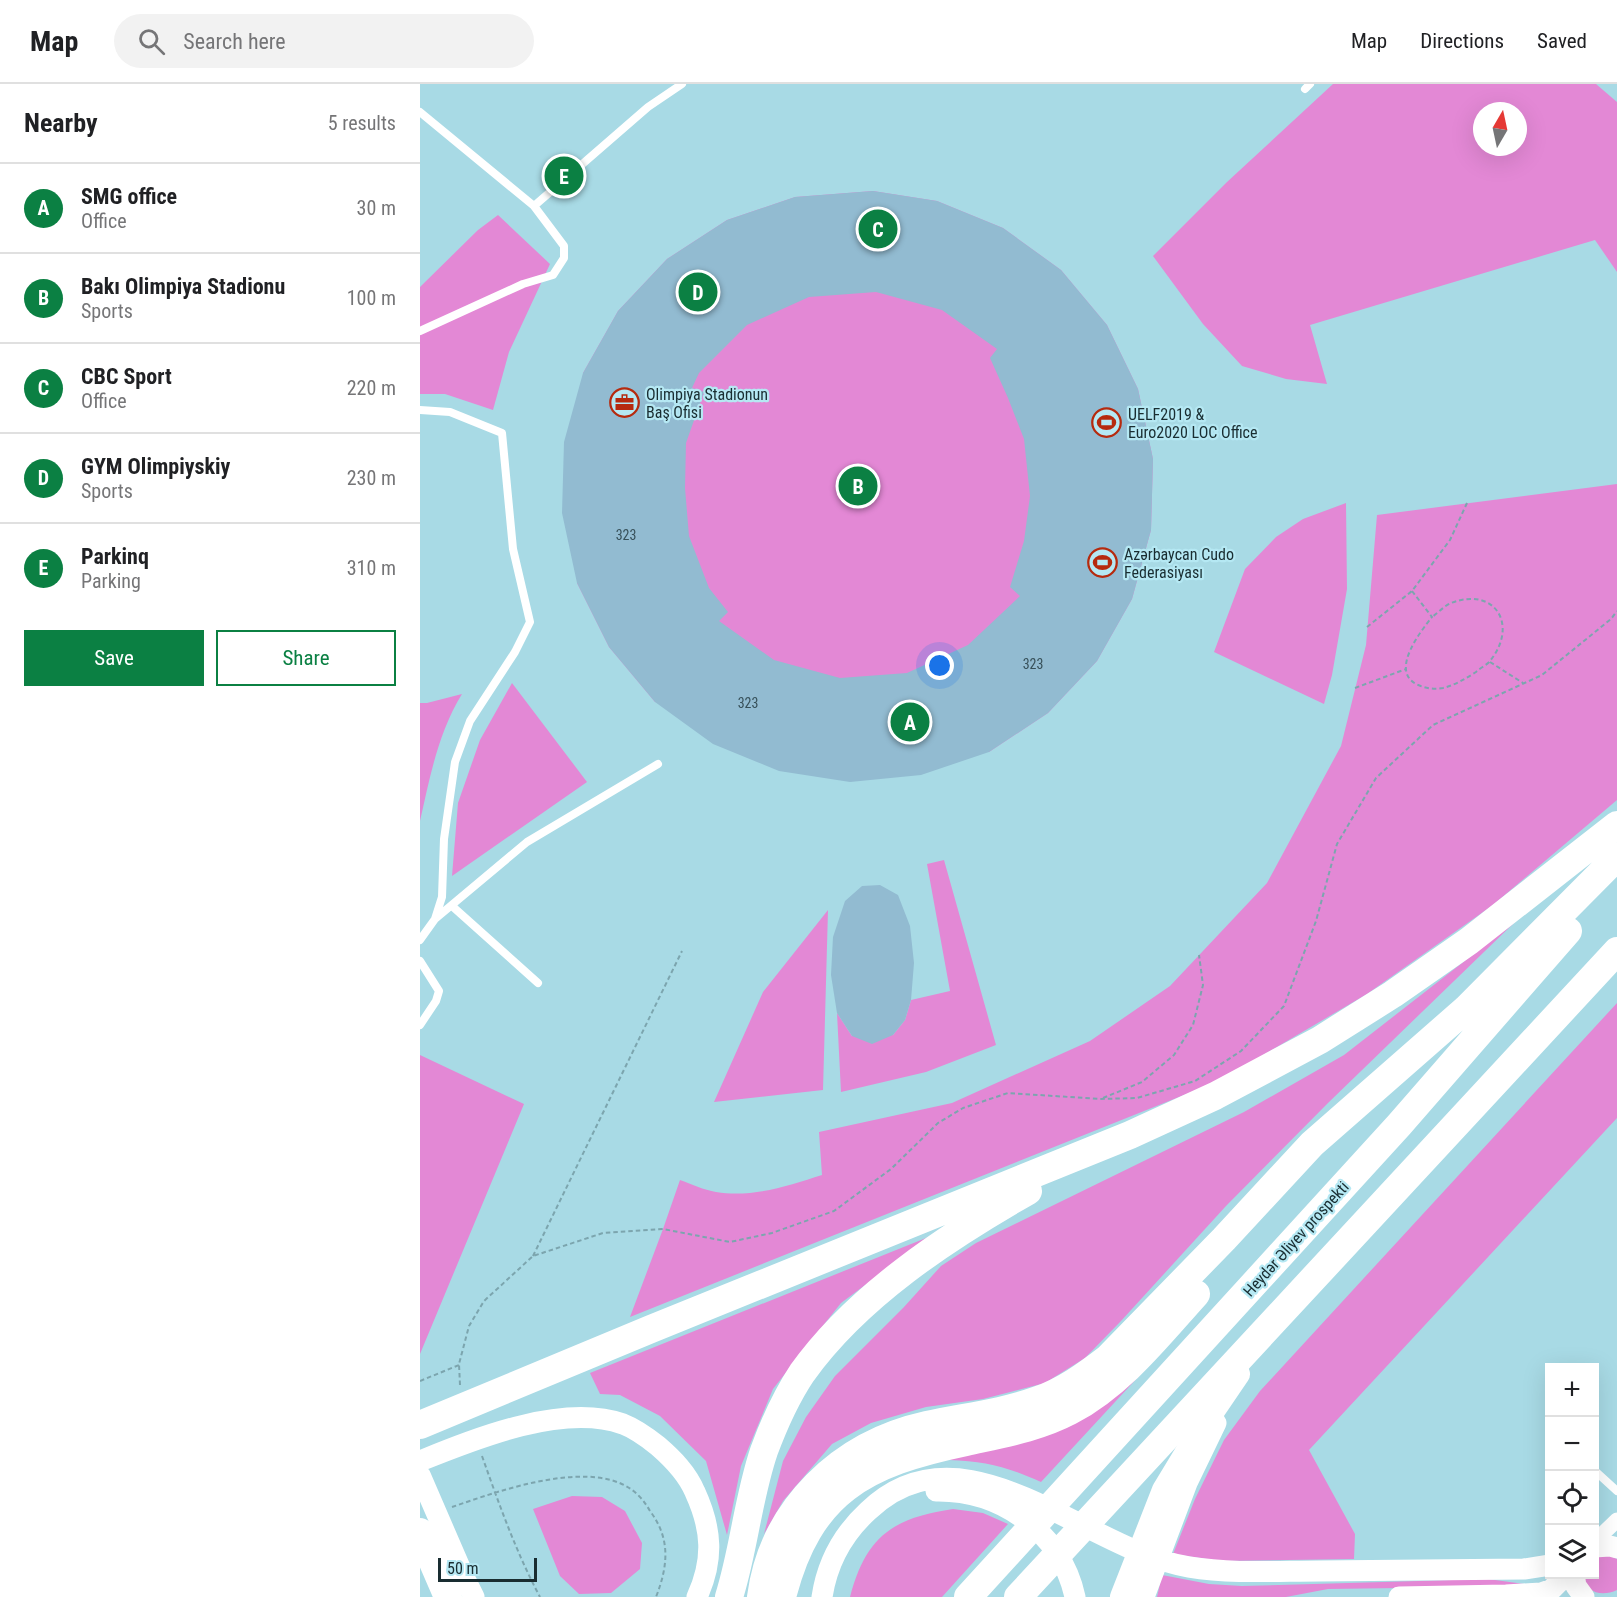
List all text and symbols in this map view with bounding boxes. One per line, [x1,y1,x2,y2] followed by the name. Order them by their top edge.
[114,14,534,68] search box
[30,25,78,58] text: Map
[135,25,168,58] icon: search
[183,29,286,54] text: Search here
[1351,29,1387,53] text: Map
[1420,29,1504,53] text: Directions
[1537,29,1587,53] text: Saved
[1473,102,1527,156] north arrow
[24,108,98,138] text: Nearby
[328,111,396,135] text: 5 results
[544,154,584,199] pin: E
[81,184,177,209] text: SMG office
[38,196,49,220] text: A
[357,196,396,220] text: 30 m
[858,206,898,252] pin: C
[81,209,127,233] text: Office
[678,270,718,314] pin: D
[81,274,285,299] text: Bakı Olimpiya Stadionu
[38,286,49,310] text: B
[347,286,396,310] text: 100 m
[81,299,133,323] text: Sports
[81,364,172,389] text: CBC Sport
[38,376,49,400] text: C
[347,376,396,400] text: 220 m
[646,385,768,422] place label: Olimpiya Stadionun Baş Ofisi
[609,387,641,419] office icon: Olimpiya Stadionun Baş Ofisi
[81,389,127,413] text: Office
[1128,405,1257,442] place label: UELF2019 & Euro2020 LOC Office
[1091,407,1123,439] sports icon: UELF2019 & Euro2020 LOC Office
[81,454,230,479] text: GYM Olimpiyskiy
[838,464,878,508] pin: B
[38,466,49,490] text: D
[347,466,396,490] text: 230 m
[81,479,133,503] text: Sports
[616,527,636,543] house number: 323
[81,544,149,569] text: Parkinq
[1124,545,1234,582] place label: Azərbaycan Cudo Federasiyası
[1087,547,1119,579] sports icon: Azərbaycan Cudo Federasiyası
[39,556,48,580] text: E
[347,556,396,580] text: 310 m
[81,569,141,593] text: Parking
[24,630,204,686] button: Save
[216,630,396,686] button: Share
[925,651,954,680] your location
[1023,656,1043,672] house number: 323
[738,695,758,711] house number: 323
[890,700,930,744] pin: A
[1239,1178,1353,1300] street label: Heydər Əliyev prospekti
[1545,1363,1599,1579] map controls
[1545,1363,1599,1417] button: +
[1545,1417,1599,1471] button: −
[1545,1471,1599,1525] button: locate
[1545,1525,1599,1579] button: layers
[438,1555,537,1582] scale bar
[447,1559,479,1578] text: 50 m

